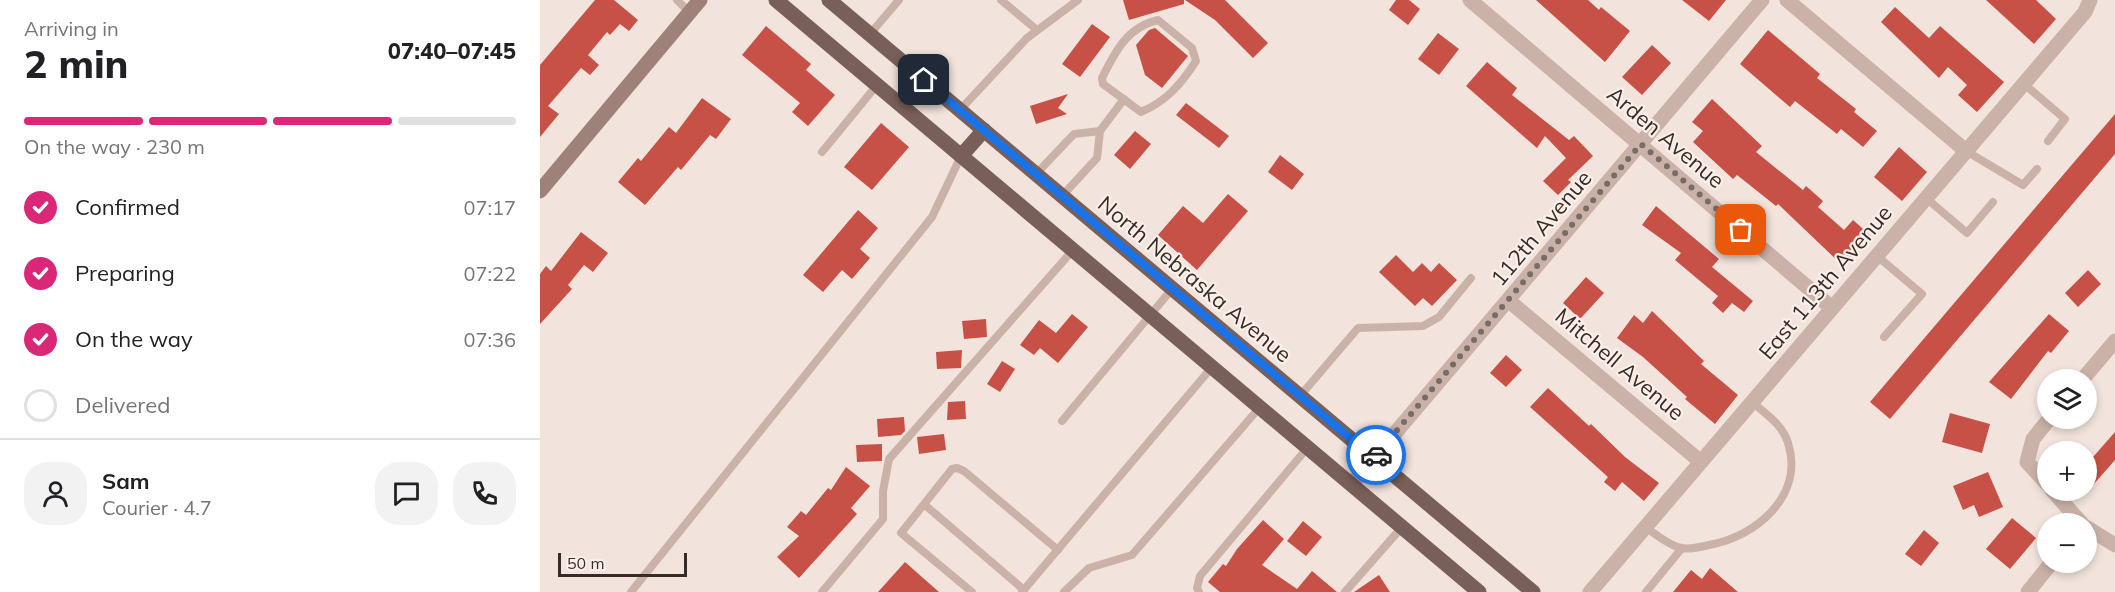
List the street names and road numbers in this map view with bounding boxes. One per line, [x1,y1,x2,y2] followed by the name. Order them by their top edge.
[1602,80,1730,194] street label: Arden Avenue
[1484,164,1598,292] street label: 112th Avenue
[1092,190,1298,368] street label: North Nebraska Avenue
[1752,199,1898,365] street label: East 113th Avenue
[1550,302,1690,426] street label: Mitchell Avenue

